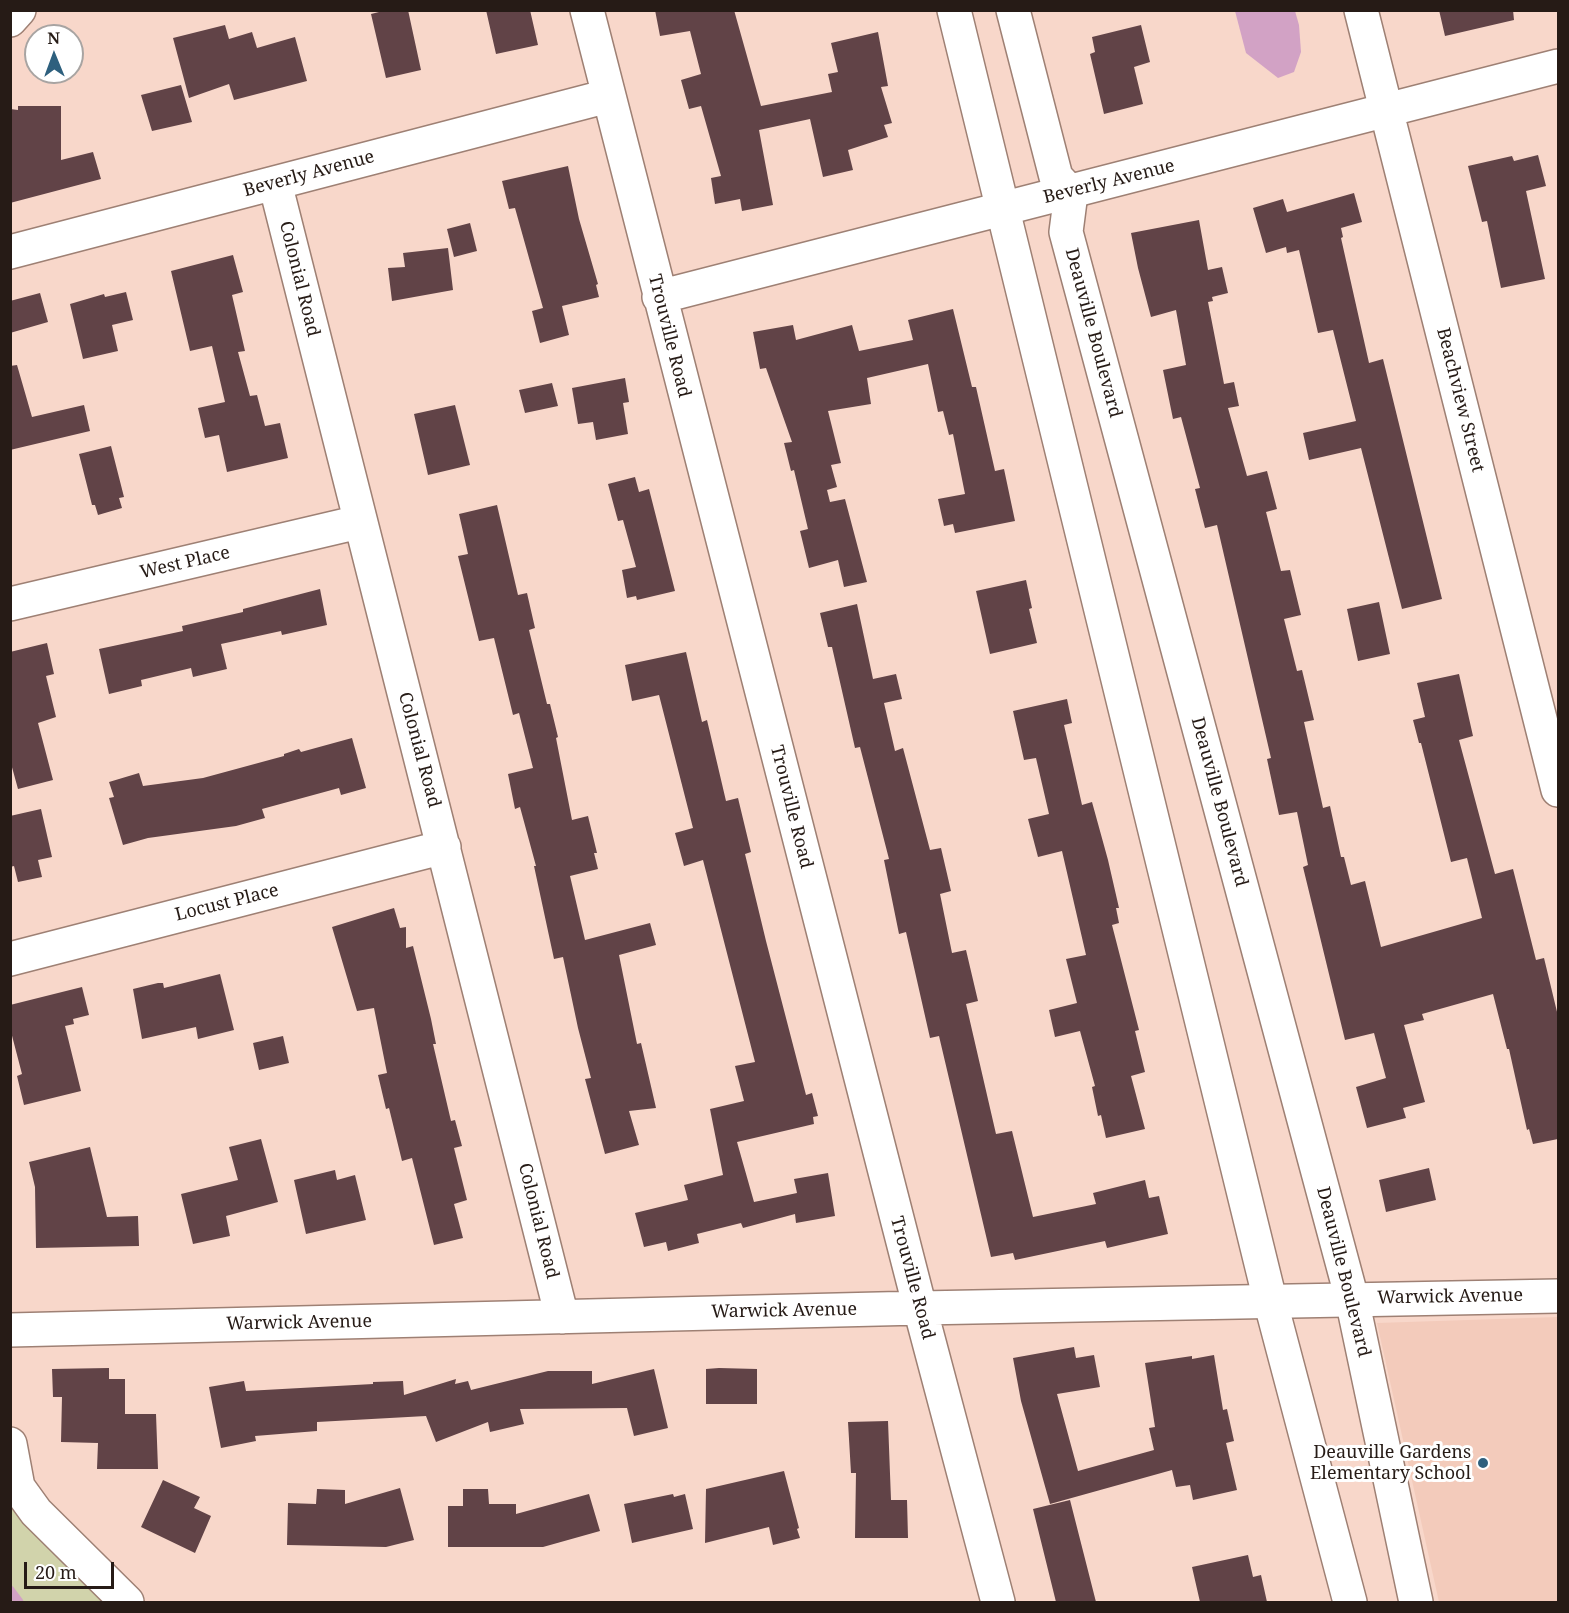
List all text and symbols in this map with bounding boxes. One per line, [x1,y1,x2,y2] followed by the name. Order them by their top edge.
[24,24,84,84] north arrow
[47,27,60,49] text: N
[241,146,377,202] street label: Beverly Avenue
[1041,155,1177,209] street label: Beverly Avenue
[274,219,324,339] street label: Colonial Road
[1060,246,1126,420] street label: Deauville Boulevard
[643,272,695,400] street label: Trouville Road
[1432,326,1488,474] street label: Beachview Street
[138,542,232,584] street label: West Place
[393,690,445,810] street label: Colonial Road
[1186,715,1252,889] street label: Deauville Boulevard
[765,743,817,871] street label: Trouville Road
[173,880,281,926] street label: Locust Place
[513,1161,563,1281] street label: Colonial Road
[1311,1185,1375,1359] street label: Deauville Boulevard
[885,1214,939,1342] street label: Trouville Road
[1377,1285,1523,1309] street label: Warwick Avenue
[711,1299,857,1323] street label: Warwick Avenue
[226,1311,372,1335] street label: Warwick Avenue
[1310,1442,1471,1484] place label: Deauville Gardens Elementary School
[1476,1456,1490,1470] marker: Deauville Gardens Elementary School
[27,1550,117,1588] scale bar
[35,1560,77,1584] text: 20 m

